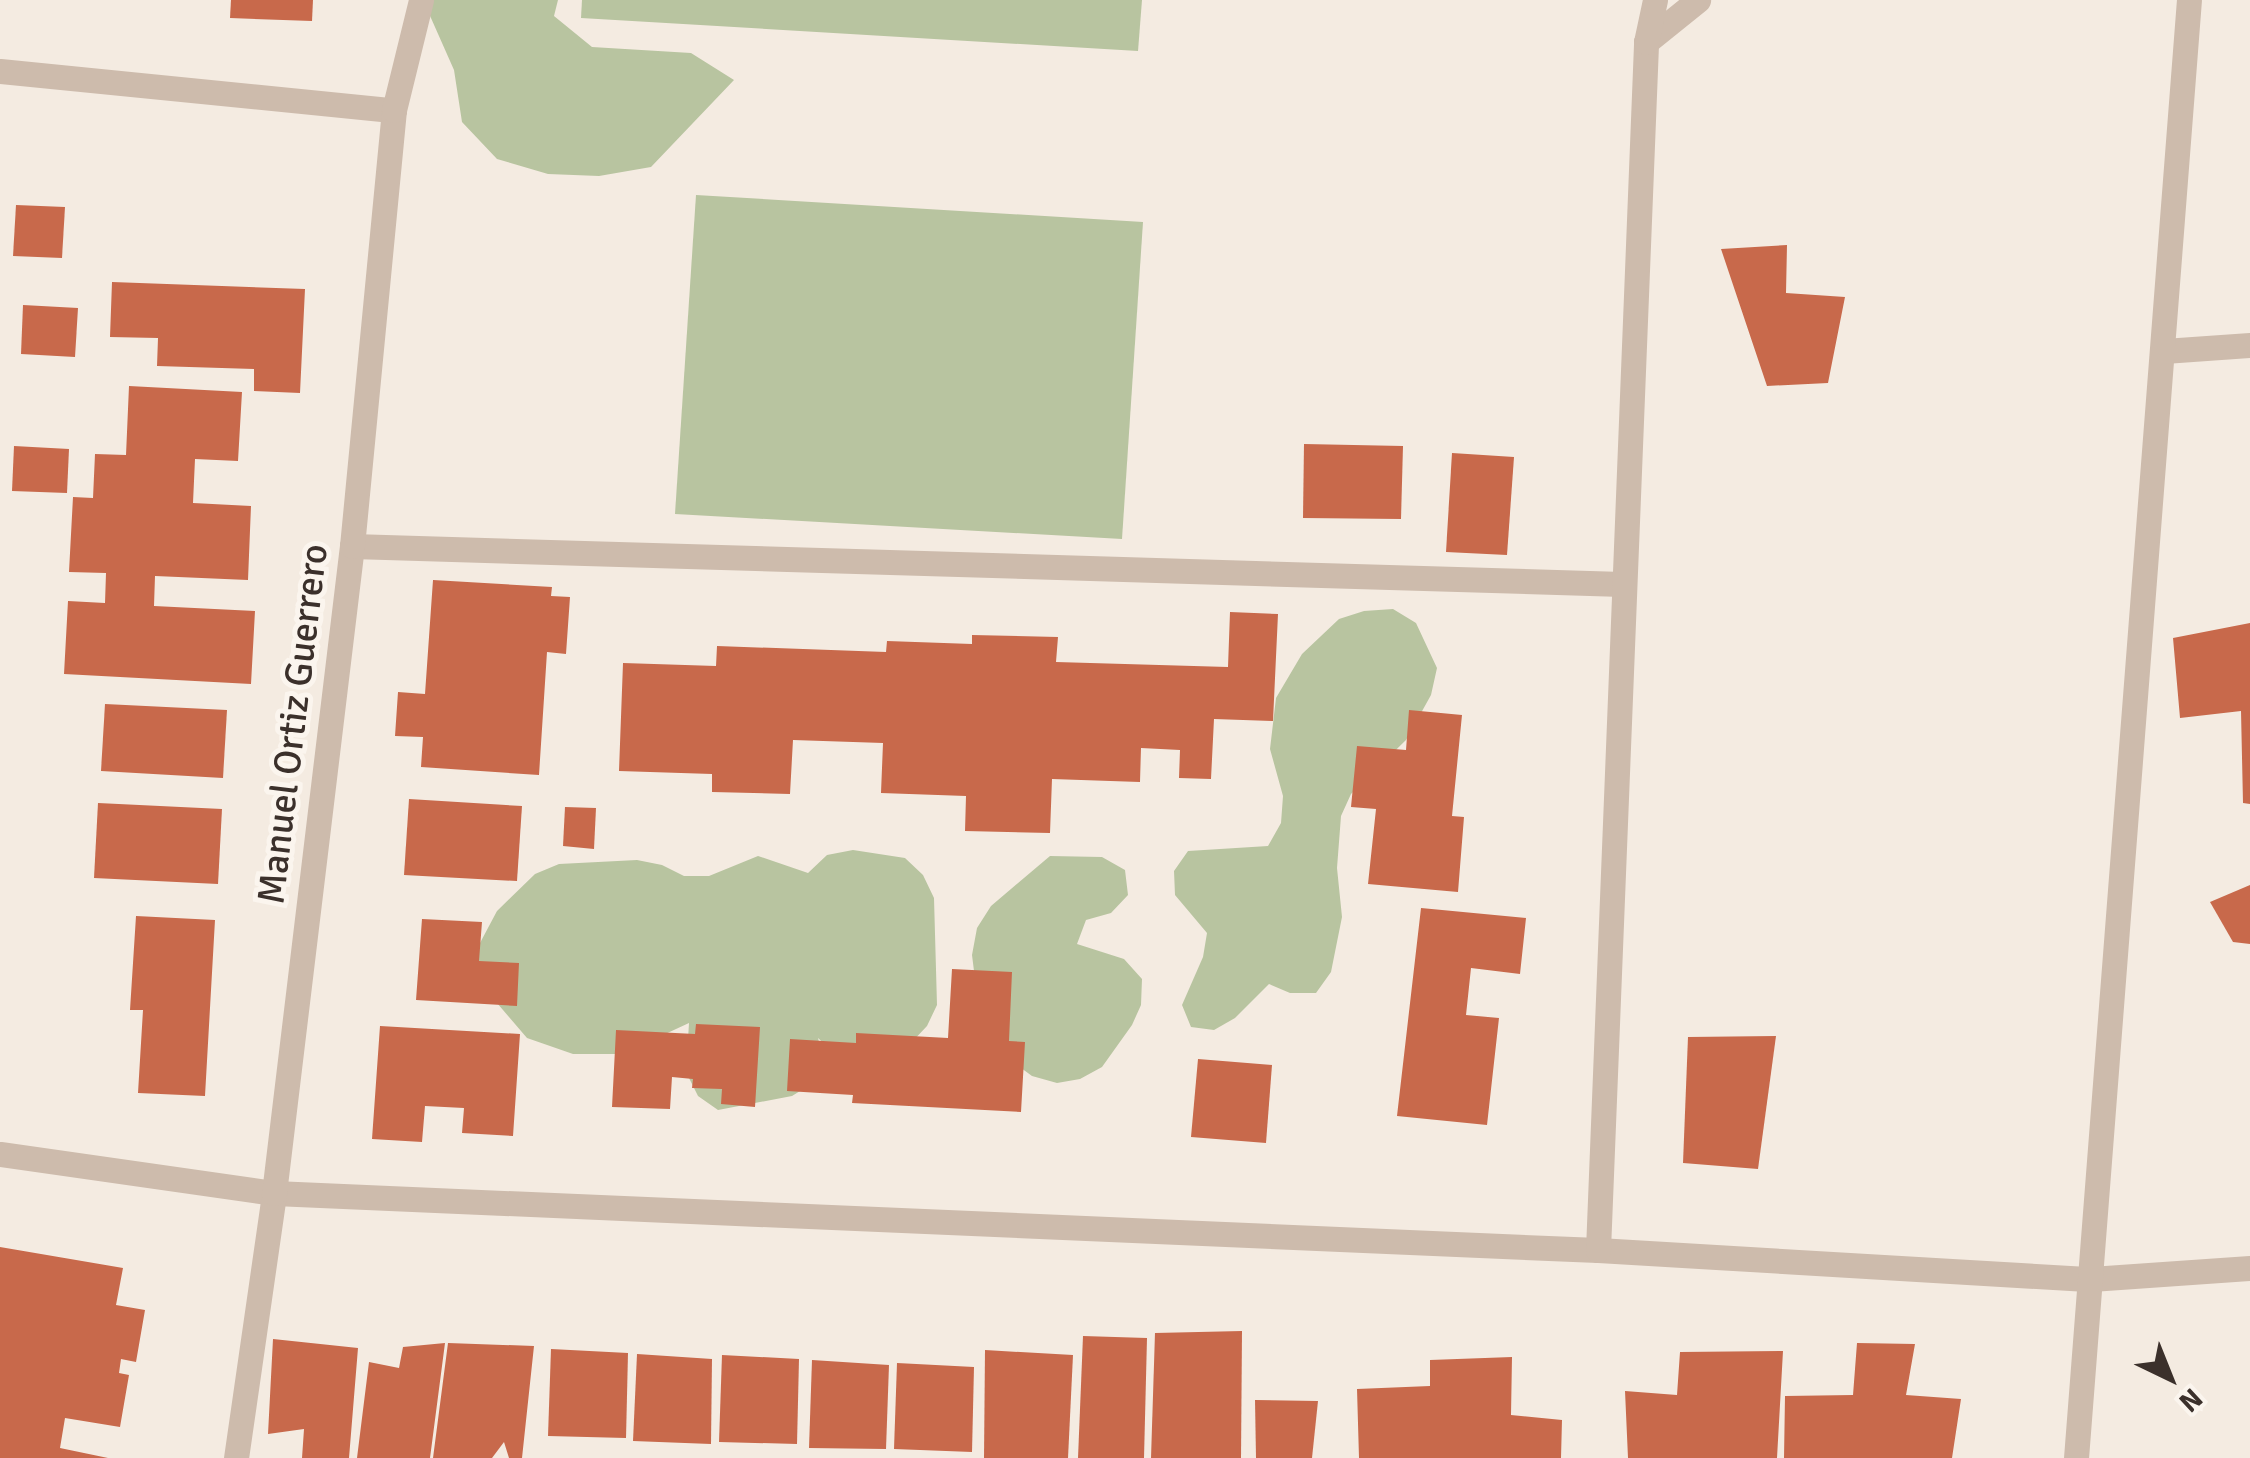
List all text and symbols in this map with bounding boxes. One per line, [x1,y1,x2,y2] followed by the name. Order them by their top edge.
[248,541,338,907] street label: Manuel Ortiz Guerrero
[2120,1328,2220,1428] north arrow
[2172,1381,2209,1419] text: N

